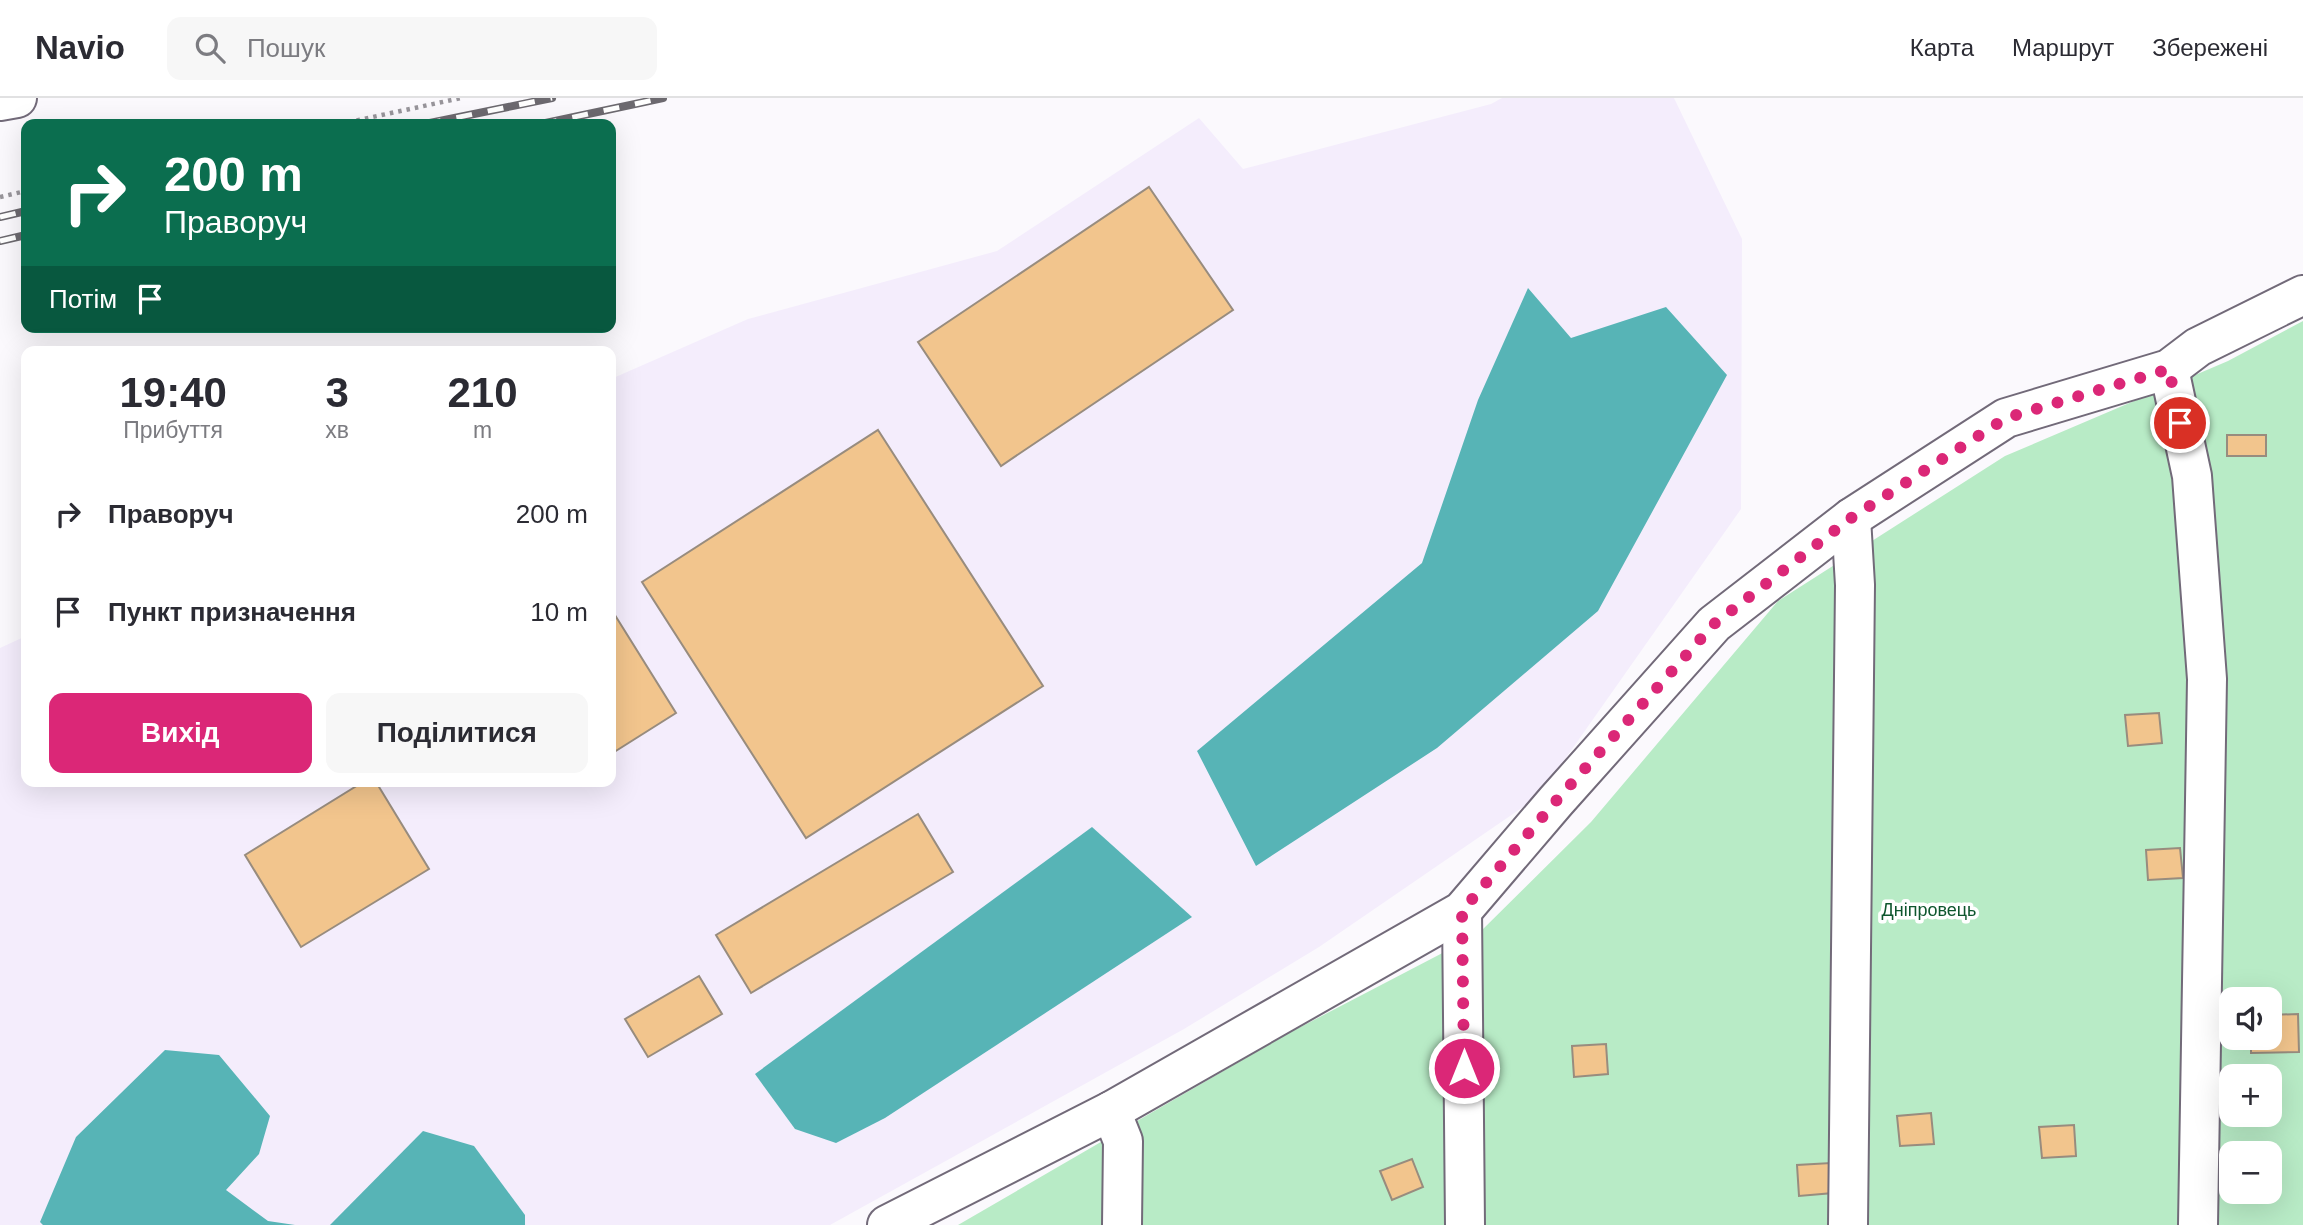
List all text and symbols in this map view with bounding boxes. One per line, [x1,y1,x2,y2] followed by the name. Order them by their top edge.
[167,17,657,80] search box
[35,29,125,66] text: Navio
[191,29,229,67] icon: search
[247,33,325,63] text: Пошук
[1910,34,1974,61] text: Карта
[2012,34,2114,61] text: Маршрут
[2152,34,2268,61] text: Збережені
[49,147,140,238] icon: right
[164,147,303,201] text: 200 m
[164,204,307,240] text: Праворуч
[131,280,169,318] icon: arrive
[49,284,117,314] text: Потім
[119,369,227,416] text: 19:40
[325,369,349,416] text: 3
[447,369,518,416] text: 210
[2150,393,2210,453] pin
[2161,404,2199,442] icon: arrive
[123,417,223,443] text: Прибуття
[325,417,349,443] text: хв
[473,417,492,443] text: m
[49,495,87,533] icon: right
[108,499,234,529] text: Праворуч
[516,499,588,529] text: 200 m
[49,593,87,631] icon: arrive
[108,597,356,627] text: Пункт призначення
[530,597,588,627] text: 10 m
[49,693,312,773] button: Вихід
[326,693,588,773] button: Поділитися
[1882,900,1976,920] park label: Дніпровець
[2219,987,2282,1204] map controls
[2219,987,2282,1050] button: sound
[1427,1031,1501,1105] position arrow
[2219,1064,2282,1127] button: +
[2219,1141,2282,1204] button: −

